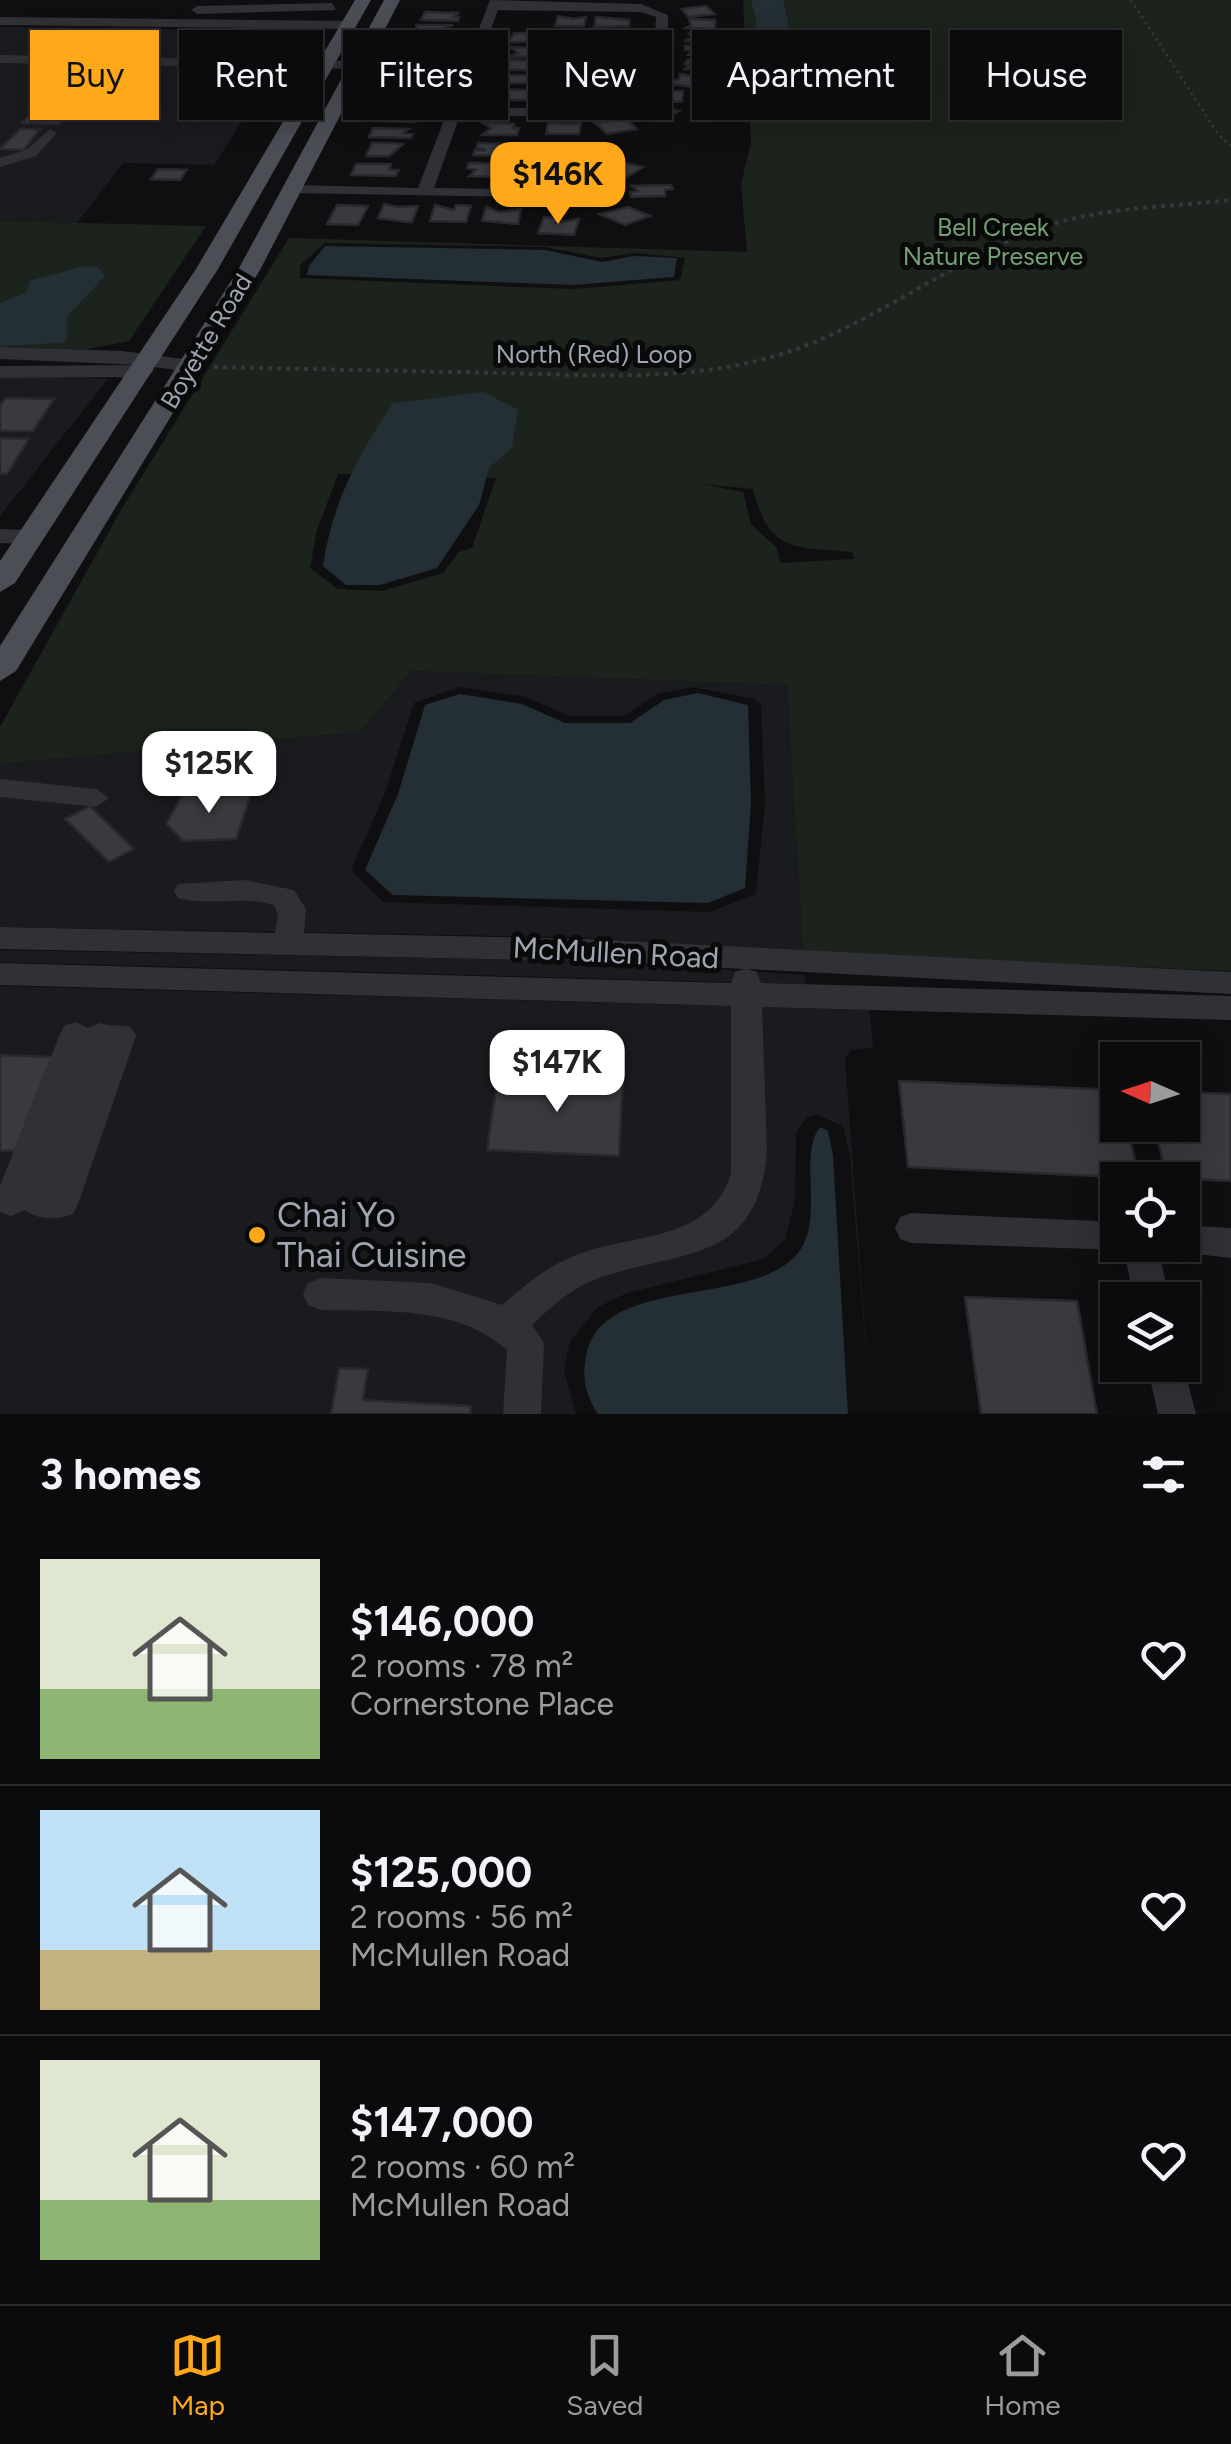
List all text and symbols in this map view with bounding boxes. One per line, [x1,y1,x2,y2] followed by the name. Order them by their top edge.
[30,30,159,120] chip: Buy
[179,30,323,120] chip: Rent
[343,30,508,120] chip: Filters
[528,30,672,120] chip: New
[692,30,930,120] chip: Apartment
[950,30,1122,120] chip: House
[488,142,628,227] pin: $146K
[512,155,604,193] text: $146K
[903,212,1083,271] park label: Bell Creek Nature Preserve
[154,268,258,414] street label: Boyette Road
[496,339,692,369] street label: North (Red) Loop
[139,731,279,816] pin: $125K
[164,744,254,782] text: $125K
[512,929,720,976] street label: McMullen Road
[487,1030,627,1115] pin: $147K
[1100,1042,1200,1142] north arrow
[1100,1042,1200,1382] map controls
[512,1043,602,1081] text: $147K
[1100,1162,1200,1262] button: locate
[277,1194,466,1276] place label: Chai Yo Thai Cuisine
[246,1224,268,1246] marker: Chai Yo Thai Cuisine
[1100,1282,1200,1382] button: layers
[1136,1447,1191,1502] icon: filters
[40,1449,201,1500] text: 3 homes
[350,1596,534,1647] text: $146,000
[120,1599,240,1719] icon: home
[1136,1632,1191,1687] icon: heart
[350,1647,573,1685] text: 2 rooms · 78 m²
[350,1685,614,1723] text: Cornerstone Place
[350,1847,532,1898] text: $125,000
[120,1850,240,1970] icon: home
[1136,1883,1191,1938] icon: heart
[350,1898,573,1936] text: 2 rooms · 56 m²
[350,1936,570,1974] text: McMullen Road
[350,2097,533,2148] text: $147,000
[120,2100,240,2220] icon: home
[1136,2133,1191,2188] icon: heart
[350,2148,575,2186] text: 2 rooms · 60 m²
[350,2186,570,2224] text: McMullen Road
[170,2328,225,2422] tab: Map
[566,2328,643,2422] tab: Saved
[984,2328,1061,2422] tab: Home

